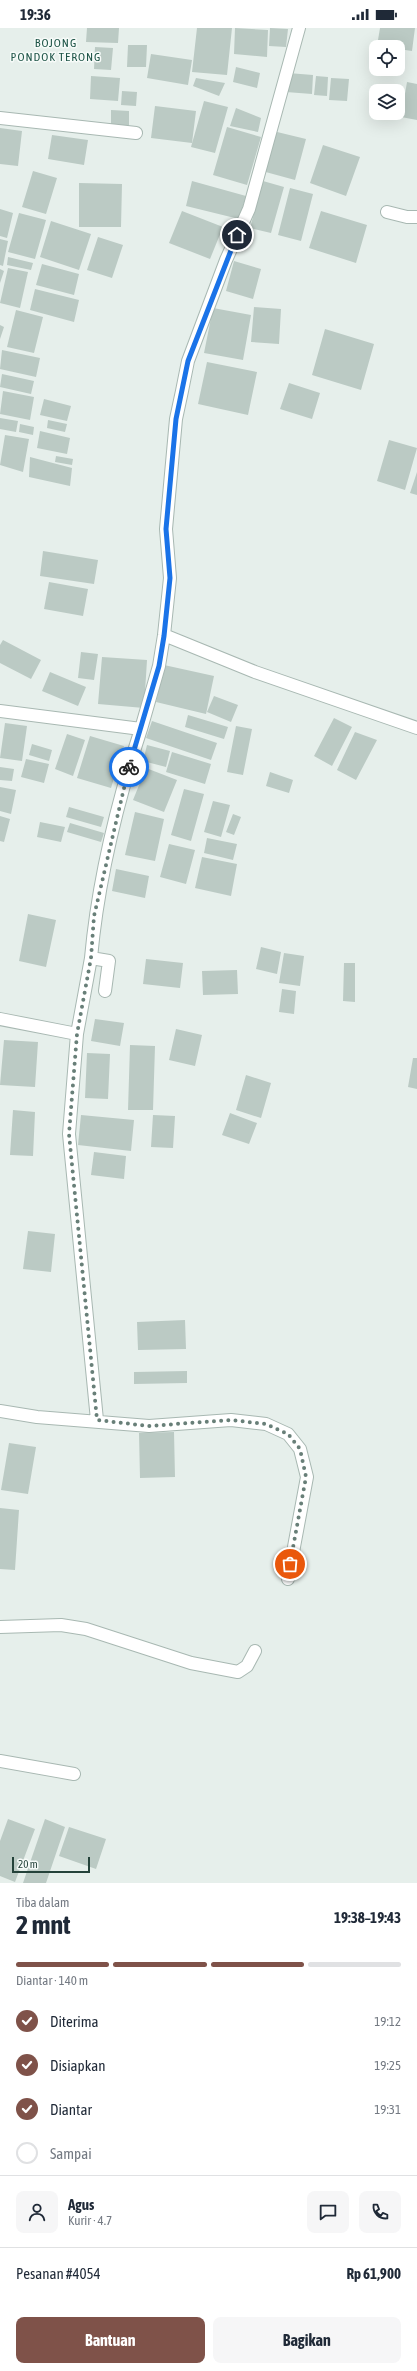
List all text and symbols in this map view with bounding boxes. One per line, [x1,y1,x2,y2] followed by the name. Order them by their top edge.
[20,6,51,23] text: 19:36
[11,36,101,64] district label: BOJONG PONDOK TERONG
[369,40,405,120] map controls
[369,40,405,76] button: locate
[369,84,405,120] button: layers
[220,218,254,252] pin
[226,224,248,246] icon: home
[109,747,149,787] courier
[118,756,140,778] icon: bike
[273,1547,307,1581] pin
[279,1553,301,1575] icon: bag
[12,1855,90,1874] scale bar
[18,1858,38,1870] text: 20 m
[16,1895,69,1910] text: Tiba dalam
[334,1909,401,1926] text: 19:38–19:43
[16,1910,71,1940] text: 2 mnt
[16,1973,88,1988] text: Diantar · 140 m
[16,2010,38,2032] icon: check
[50,2013,98,2030] text: Diterima
[374,2014,401,2029] text: 19:12
[16,2054,38,2076] icon: check
[50,2057,106,2074] text: Disiapkan
[374,2058,401,2073] text: 19:25
[16,2098,38,2120] icon: check
[50,2101,92,2118] text: Diantar
[374,2102,401,2117] text: 19:31
[50,2145,92,2162] text: Sampai
[16,2191,58,2233] button: person
[307,2191,349,2233] button: chat
[359,2191,401,2233] button: phone
[68,2196,94,2213] text: Agus
[68,2213,112,2228] text: Kurir · 4.7
[16,2265,101,2282] text: Pesanan #4054
[346,2265,401,2282] text: Rp 61,900
[16,2317,205,2363] button: Bantuan
[213,2317,401,2363] button: Bagikan

